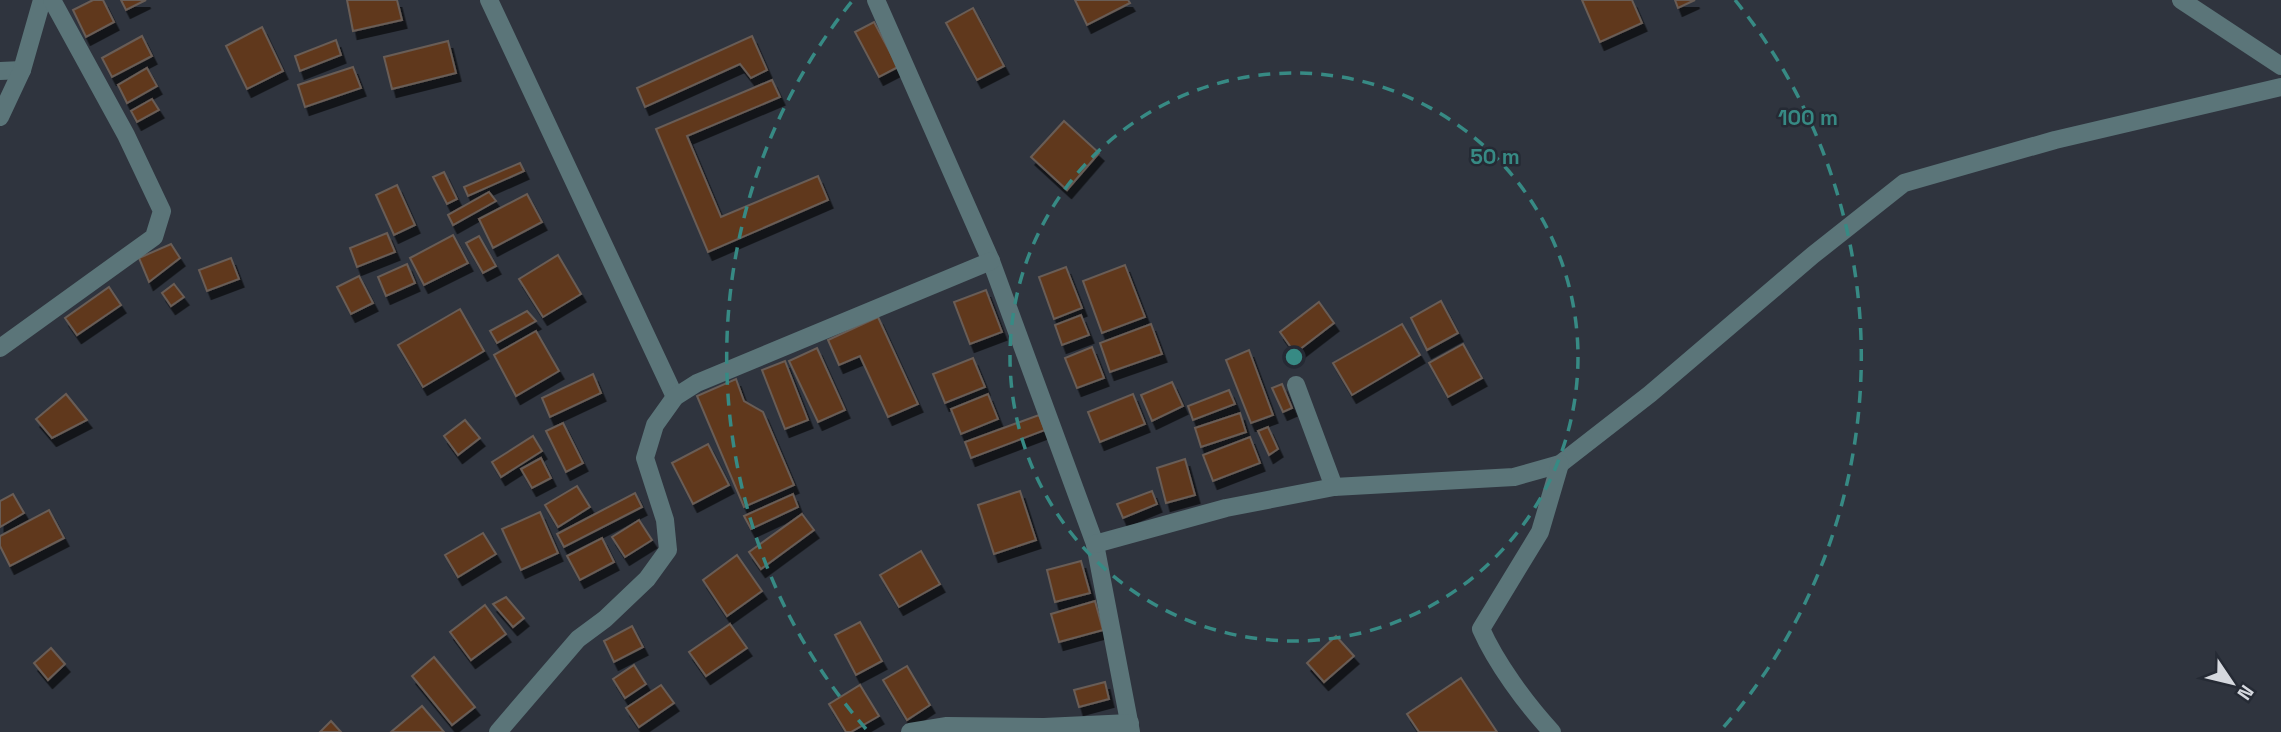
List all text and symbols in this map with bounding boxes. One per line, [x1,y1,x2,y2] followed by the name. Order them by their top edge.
[1778,104,1838,131] text: 100 m
[1470,143,1520,170] text: 50 m
[1282,345,1306,369] centre of rings
[2197,648,2267,718] north arrow
[2232,680,2259,705] text: N

